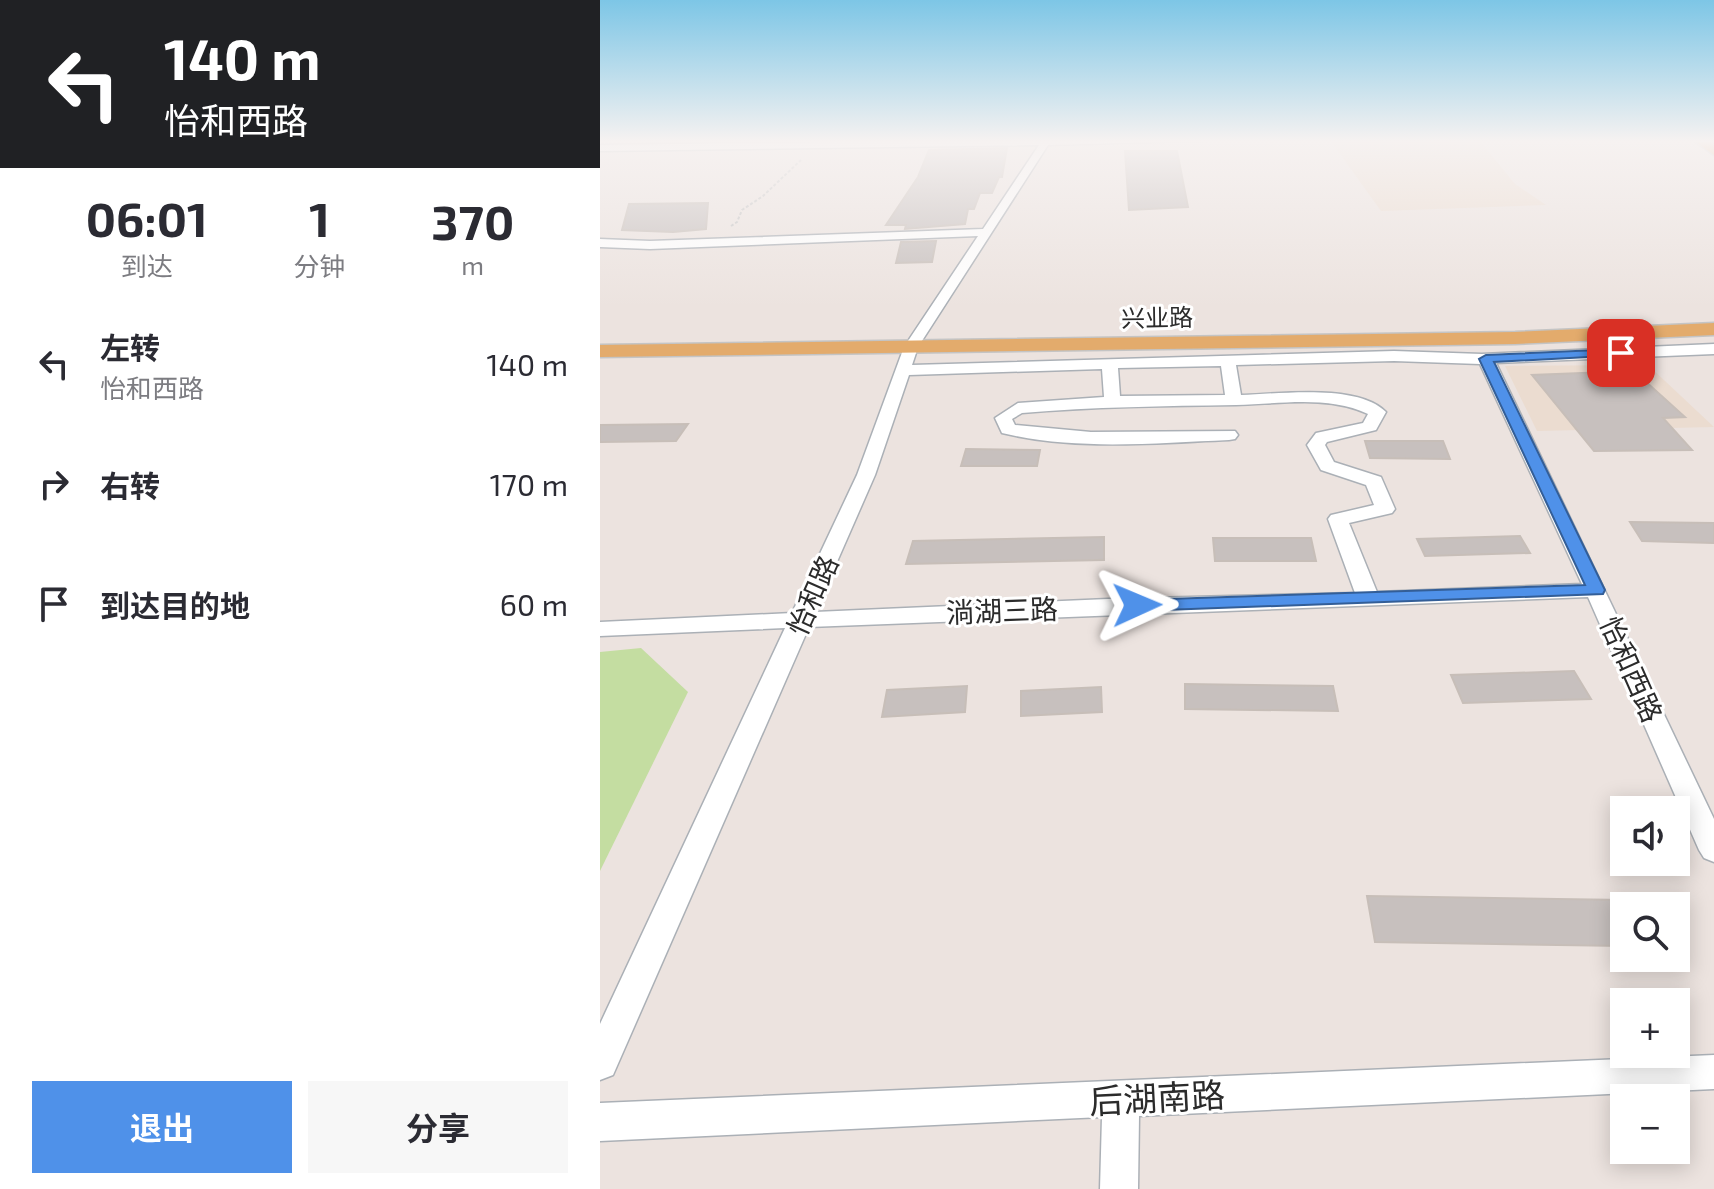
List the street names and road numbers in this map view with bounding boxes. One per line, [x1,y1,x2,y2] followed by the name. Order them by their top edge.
[1121,302,1193,332] street label: 兴业路
[779,550,845,640] street label: 怡和路
[945,591,1059,629] street label: 淌湖三路
[1594,611,1670,727] street label: 怡和西路
[1088,1073,1226,1121] street label: 后湖南路

